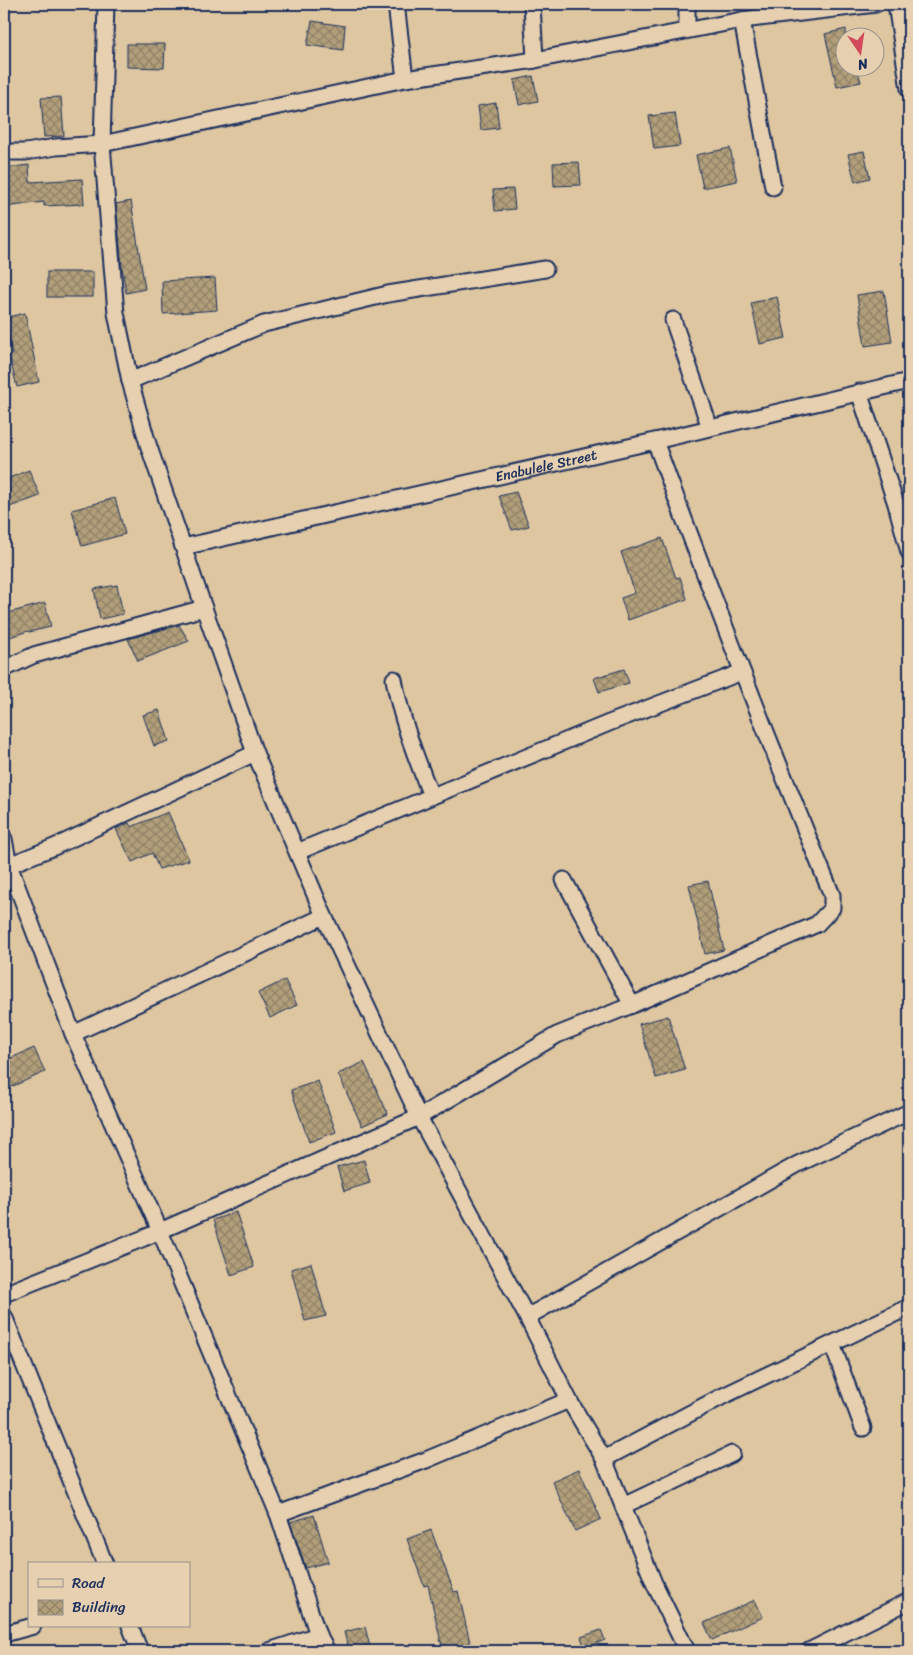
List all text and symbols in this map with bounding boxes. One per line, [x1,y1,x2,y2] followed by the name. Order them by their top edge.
[836,28,886,78] north arrow
[855,51,871,78] text: N
[493,442,599,489] street label: Enabulele Street
[28,1562,190,1628] legend
[72,1570,105,1596] text: Road
[72,1594,126,1620] text: Building

